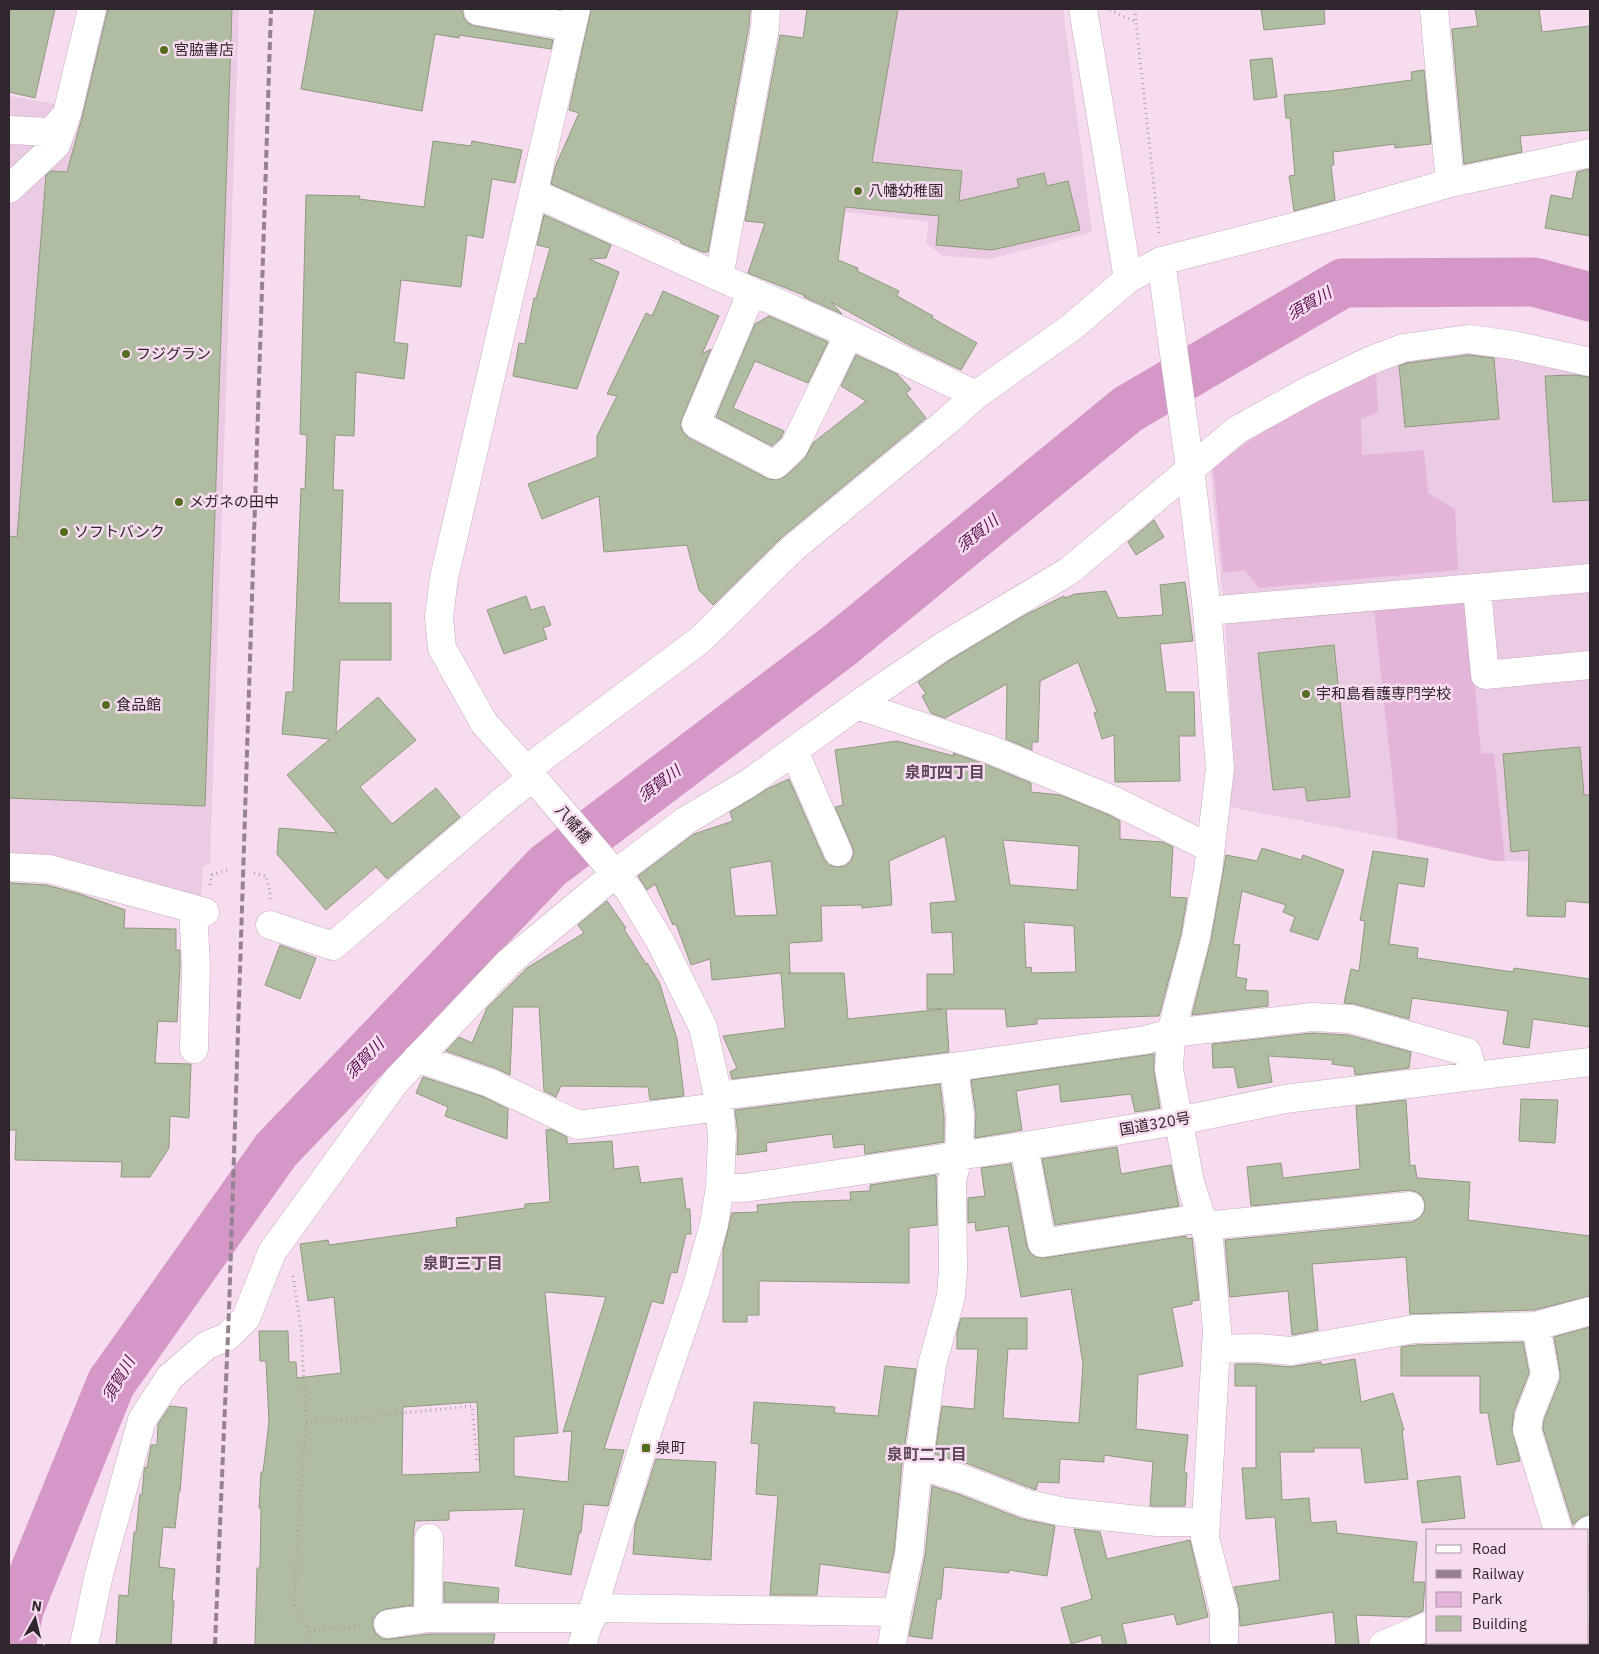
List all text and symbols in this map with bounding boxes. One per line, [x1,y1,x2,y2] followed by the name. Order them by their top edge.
[174,40,234,59] place label: 宮脇書店
[158,44,170,56] marker: 宮脇書店
[868,181,943,200] place label: 八幡幼稚園
[852,185,864,197] marker: 八幡幼稚園
[1283,281,1337,324] water label: 須賀川
[136,344,211,363] place label: フジグラン
[120,348,132,360] marker: フジグラン
[189,492,279,511] place label: メガネの田中
[173,496,185,508] marker: メガネの田中
[952,509,1003,556] water label: 須賀川
[74,522,165,541] place label: ソフトバンク
[58,526,70,538] marker: ソフトバンク
[1316,684,1451,703] place label: 宇和島看護専門学校
[1300,688,1312,700] marker: 宇和島看護専門学校
[116,695,161,714] place label: 食品館
[100,699,112,711] marker: 食品館
[634,759,686,805] water label: 須賀川
[905,762,985,782] district label: 泉町四丁目
[551,800,595,847] street label: 八幡橋
[340,1032,389,1082] water label: 須賀川
[1118,1108,1192,1139] street label: 国道320号
[423,1253,503,1273] district label: 泉町三丁目
[97,1351,140,1405] water label: 須賀川
[656,1438,686,1457] place label: 泉町
[640,1442,652,1454] marker: 泉町
[887,1444,967,1464] district label: 泉町二丁目
[1426,1529,1589,1644] legend
[1472,1539,1507,1558] text: Road
[1472,1564,1525,1583] text: Railway
[1472,1589,1502,1608] text: Park
[10,1594,60,1644] north arrow
[31,1597,43,1616] text: N
[1472,1614,1527,1633] text: Building

